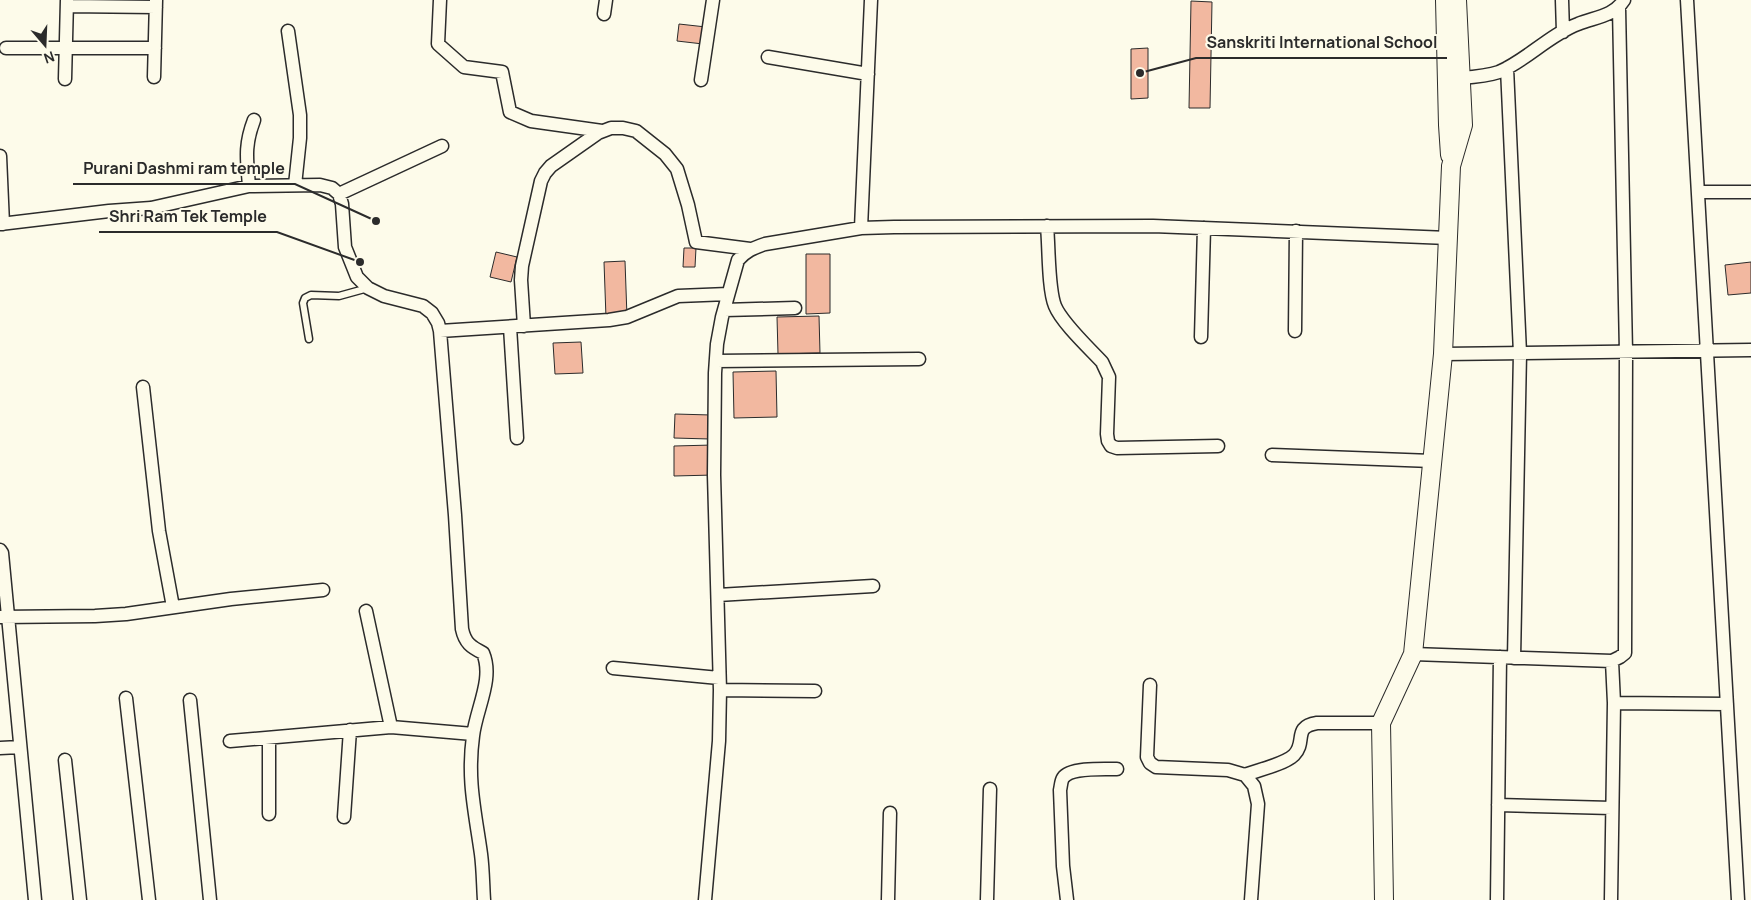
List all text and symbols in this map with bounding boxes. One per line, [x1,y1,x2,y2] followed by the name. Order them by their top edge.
[20,20,70,70] north arrow
[1196,27,1447,58] callout: Sanskriti International School
[1207,31,1437,53] text: Sanskriti International School
[42,47,57,68] text: N
[73,153,295,184] callout: Purani Dashmi ram temple
[83,157,285,179] text: Purani Dashmi ram temple
[99,201,277,232] callout: Shri Ram Tek Temple
[109,205,267,227] text: Shri Ram Tek Temple

